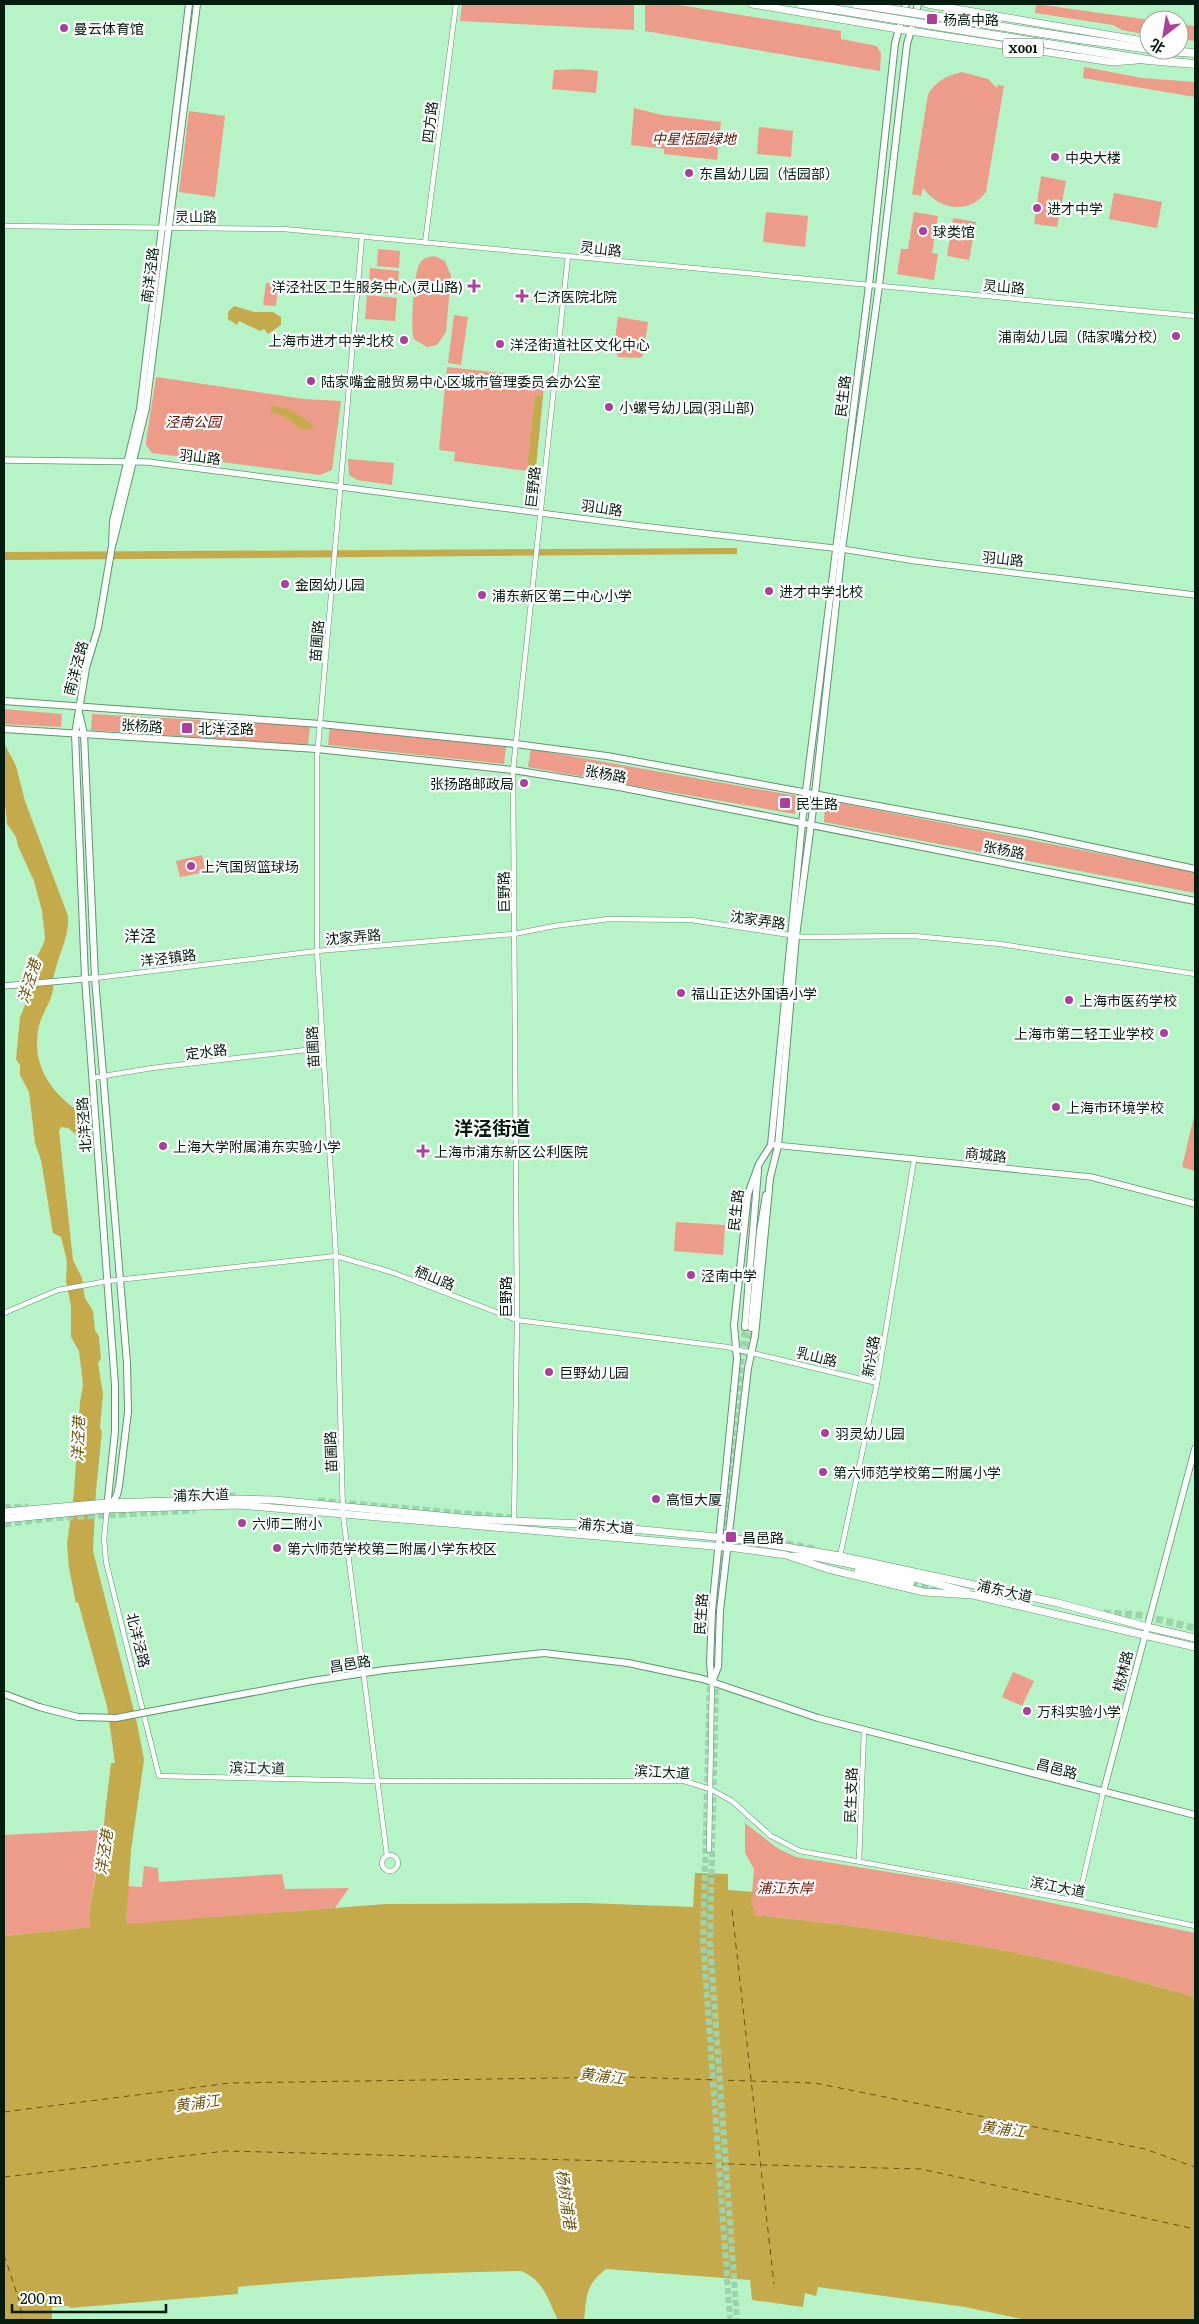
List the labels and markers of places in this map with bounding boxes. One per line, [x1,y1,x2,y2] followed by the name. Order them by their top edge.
[943,9,999,29] place label: 杨高中路
[925,12,939,26] marker: 杨高中路
[74,18,144,38] place label: 曼云体育馆
[58,22,70,34] marker: 曼云体育馆
[1065,147,1121,167] place label: 中央大楼
[1049,151,1061,163] marker: 中央大楼
[699,163,839,183] place label: 东昌幼儿园（恬园部）
[683,167,695,179] marker: 东昌幼儿园（恬园部）
[1047,198,1103,218] place label: 进才中学
[1031,202,1043,214] marker: 进才中学
[933,221,975,241] place label: 球类馆
[917,225,929,237] marker: 球类馆
[272,276,463,296] place label: 洋泾社区卫生服务中心(灵山路)
[467,279,481,293] marker: 洋泾社区卫生服务中心(灵山路)
[533,286,617,306] place label: 仁济医院北院
[515,289,529,303] marker: 仁济医院北院
[998,326,1166,346] place label: 浦南幼儿园（陆家嘴分校）
[268,330,394,350] place label: 上海市进才中学北校
[1170,330,1182,342] marker: 浦南幼儿园（陆家嘴分校）
[398,334,410,346] marker: 上海市进才中学北校
[510,334,650,354] place label: 洋泾街道社区文化中心
[494,338,506,350] marker: 洋泾街道社区文化中心
[321,371,601,391] place label: 陆家嘴金融贸易中心区城市管理委员会办公室
[305,375,317,387] marker: 陆家嘴金融贸易中心区城市管理委员会办公室
[619,397,754,417] place label: 小螺号幼儿园(羽山部)
[603,401,615,413] marker: 小螺号幼儿园(羽山部)
[295,574,365,594] place label: 金囡幼儿园
[279,578,291,590] marker: 金囡幼儿园
[779,581,863,601] place label: 进才中学北校
[492,585,632,605] place label: 浦东新区第二中心小学
[763,585,775,597] marker: 进才中学北校
[476,589,488,601] marker: 浦东新区第二中心小学
[198,718,254,738] place label: 北洋泾路
[180,721,194,735] marker: 北洋泾路
[430,773,514,793] place label: 张扬路邮政局
[518,777,530,789] marker: 张扬路邮政局
[796,793,838,813] place label: 民生路
[778,796,792,810] marker: 民生路
[201,856,299,876] place label: 上汽国贸篮球场
[185,860,197,872] marker: 上汽国贸篮球场
[691,983,817,1003] place label: 福山正达外国语小学
[675,987,687,999] marker: 福山正达外国语小学
[1079,990,1177,1010] place label: 上海市医药学校
[1063,994,1075,1006] marker: 上海市医药学校
[1014,1023,1154,1043] place label: 上海市第二轻工业学校
[1158,1027,1170,1039] marker: 上海市第二轻工业学校
[1066,1097,1164,1117] place label: 上海市环境学校
[1050,1101,1062,1113] marker: 上海市环境学校
[173,1136,341,1156] place label: 上海大学附属浦东实验小学
[157,1140,169,1152] marker: 上海大学附属浦东实验小学
[434,1141,588,1161] place label: 上海市浦东新区公利医院
[416,1144,430,1158] marker: 上海市浦东新区公利医院
[701,1265,757,1285] place label: 泾南中学
[685,1269,697,1281] marker: 泾南中学
[559,1362,629,1382] place label: 巨野幼儿园
[543,1366,555,1378] marker: 巨野幼儿园
[835,1423,905,1443] place label: 羽灵幼儿园
[819,1427,831,1439] marker: 羽灵幼儿园
[833,1462,1001,1482] place label: 第六师范学校第二附属小学
[817,1466,829,1478] marker: 第六师范学校第二附属小学
[666,1489,722,1509] place label: 高恒大厦
[650,1493,662,1505] marker: 高恒大厦
[252,1513,322,1533] place label: 六师二附小
[236,1517,248,1529] marker: 六师二附小
[742,1527,784,1547] place label: 昌邑路
[724,1530,738,1544] marker: 昌邑路
[287,1538,497,1558] place label: 第六师范学校第二附属小学东校区
[271,1542,283,1554] marker: 第六师范学校第二附属小学东校区
[1037,1701,1121,1721] place label: 万科实验小学
[1021,1705,1033,1717] marker: 万科实验小学

